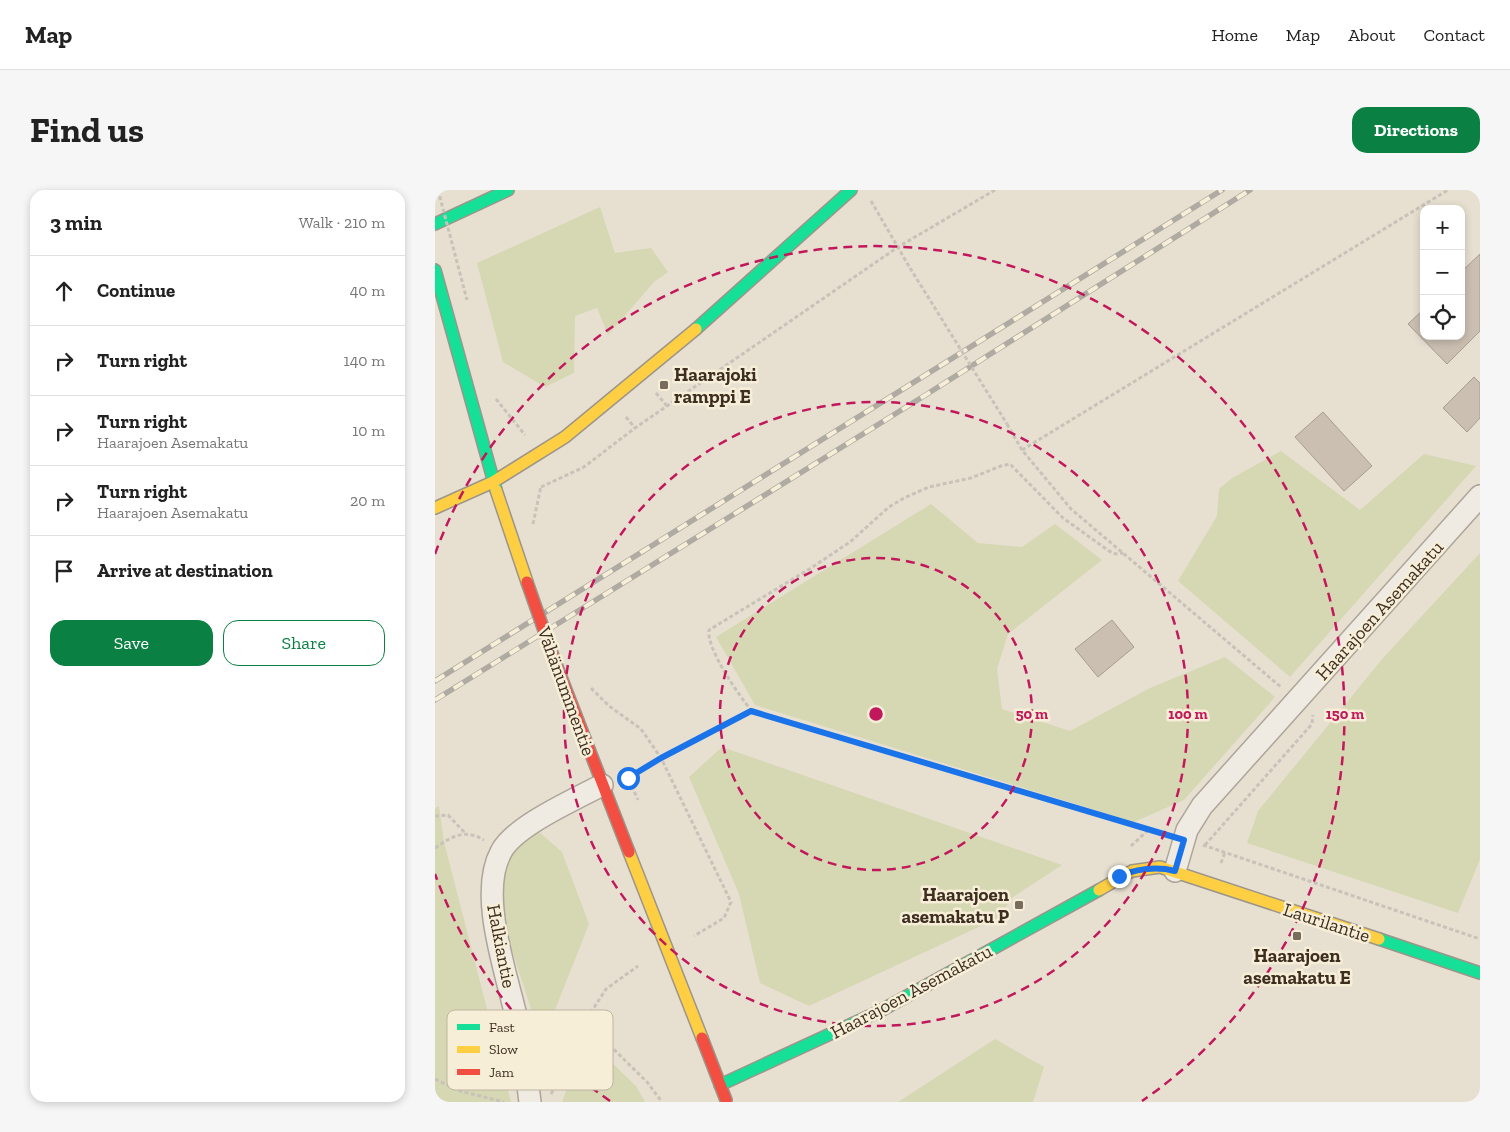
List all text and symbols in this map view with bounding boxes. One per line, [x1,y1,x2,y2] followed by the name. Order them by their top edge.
[25,20,72,49] text: Map
[1211,24,1258,46] text: Home
[1286,24,1320,46] text: Map
[1348,24,1395,46] text: About
[1423,24,1485,46] text: Contact
[1352,107,1480,153] button: Directions
[30,109,144,151] text: Find us
[1420,205,1465,340] map controls
[1420,205,1465,250] button: +
[50,210,102,235] text: 3 min
[299,213,385,232] text: Walk · 210 m
[1420,250,1465,295] button: −
[50,277,78,305] icon: ahead
[97,279,175,302] text: Continue
[350,281,385,300] text: 40 m
[1420,295,1465,340] button: locate
[50,347,78,375] icon: right
[97,349,187,372] text: Turn right
[344,351,385,370] text: 140 m
[674,363,757,408] place label: Haarajoki ramppi E
[658,379,670,391] marker: Haarajoki ramppi E
[97,410,187,433] text: Turn right
[50,417,78,445] icon: right
[352,421,385,440] text: 10 m
[97,433,248,452] text: Haarajoen Asemakatu
[97,480,187,503] text: Turn right
[50,487,78,515] icon: right
[350,491,385,510] text: 20 m
[97,503,248,522] text: Haarajoen Asemakatu
[1311,536,1448,685] street label: Haarajoen Asemakatu
[50,557,78,585] icon: arrive
[97,559,273,582] text: Arrive at destination
[50,620,213,666] button: Save
[223,620,385,666] button: Share
[532,623,601,759] street label: Vähänummentie
[867,705,885,723] centre of rings
[1016,705,1048,723] text: 50 m
[1168,705,1208,723] text: 100 m
[1326,705,1364,723] text: 150 m
[617,767,640,790] route start
[1108,865,1131,888] route end
[902,883,1010,928] place label: Haarajoen asemakatu P
[1281,898,1373,947] street label: Laurilantie
[1013,899,1025,911] marker: Haarajoen asemakatu P
[482,902,521,990] street label: Halkiantie
[1291,930,1303,942] marker: Haarajoen asemakatu E
[827,939,996,1044] street label: Haarajoen Asemakatu
[1243,944,1351,989] place label: Haarajoen asemakatu E
[447,1010,613,1090] legend
[489,1019,516,1036] text: Fast
[489,1041,518,1058] text: Slow
[489,1064,514,1081] text: Jam

